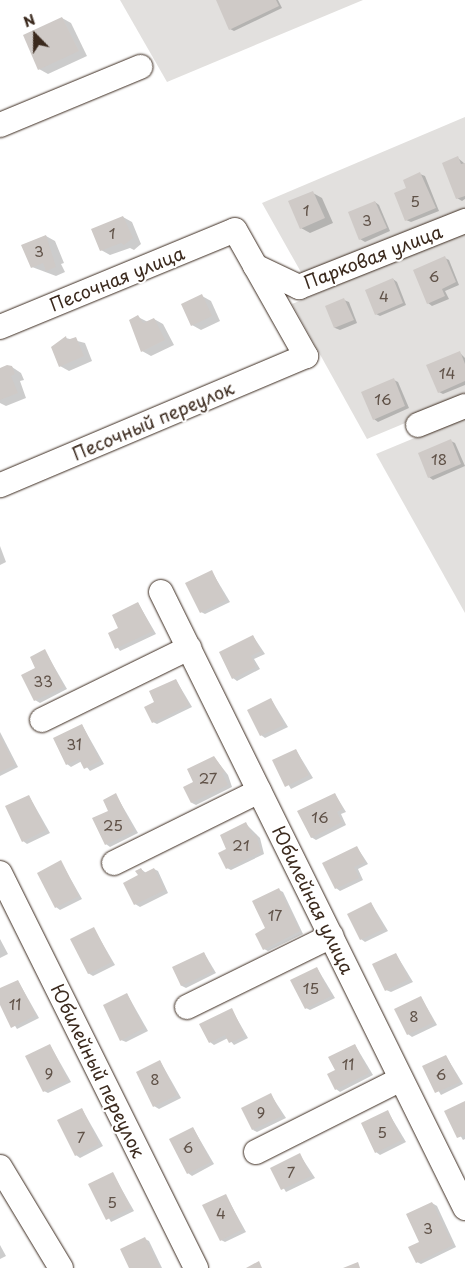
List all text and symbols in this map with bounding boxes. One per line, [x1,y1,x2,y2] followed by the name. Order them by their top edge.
[20,9,38,32] text: N
[10,10,60,60] north arrow
[410,192,420,210] house number: 5
[303,201,309,219] house number: 1
[362,211,372,229] house number: 3
[300,221,446,293] street label: Парковая улица
[109,224,115,242] house number: 1
[34,242,44,260] house number: 3
[46,242,188,316] street label: Песочная улица
[429,267,439,285] house number: 6
[379,287,389,305] house number: 4
[439,364,455,382] house number: 14
[69,377,237,465] street label: Песочный переулок
[374,390,392,408] house number: 16
[431,450,447,468] house number: 18
[33,672,53,690] house number: 33
[66,735,82,753] house number: 31
[199,769,217,787] house number: 27
[311,808,329,826] house number: 16
[103,816,123,834] house number: 25
[268,822,358,978] street label: Юбилейная улица
[232,836,250,854] house number: 21
[268,906,282,924] house number: 17
[303,979,319,997] house number: 15
[46,980,150,1162] street label: Юбилейный переулок
[9,995,21,1013] house number: 11
[409,1007,419,1025] house number: 8
[342,1055,354,1073] house number: 11
[45,1064,53,1082] house number: 9
[436,1065,446,1083] house number: 6
[150,1070,160,1088] house number: 8
[257,1103,265,1121] house number: 9
[377,1123,387,1141] house number: 5
[77,1128,85,1146] house number: 7
[183,1138,193,1156] house number: 6
[287,1163,295,1181] house number: 7
[107,1193,117,1211] house number: 5
[216,1204,226,1222] house number: 4
[423,1219,433,1237] house number: 3

